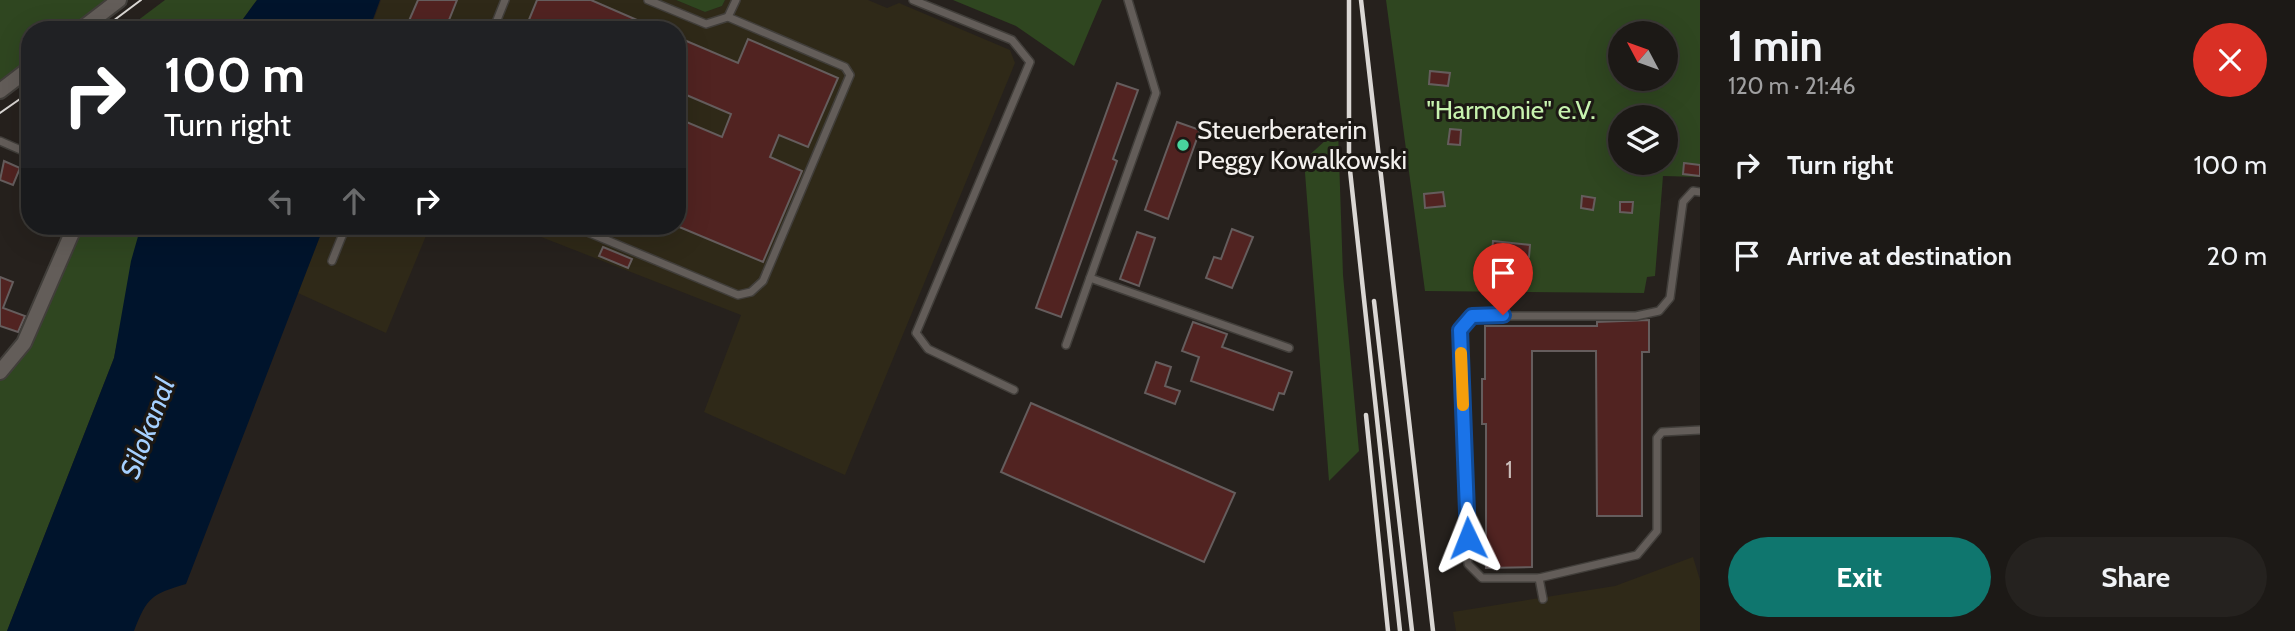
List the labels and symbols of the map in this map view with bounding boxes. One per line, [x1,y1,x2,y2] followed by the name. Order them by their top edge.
[1608,21,1678,91] north arrow
[1426,94,1596,126] park label: "Harmonie" e.V.
[1197,114,1407,176] place label: Steuerberaterin Peggy Kowalkowski
[1175,137,1191,153] marker: Steuerberaterin Peggy Kowalkowski
[1473,243,1533,315] pin
[112,373,182,483] water label: Silokanal
[1505,456,1513,484] house number: 1
[1431,501,1505,575] position arrow

